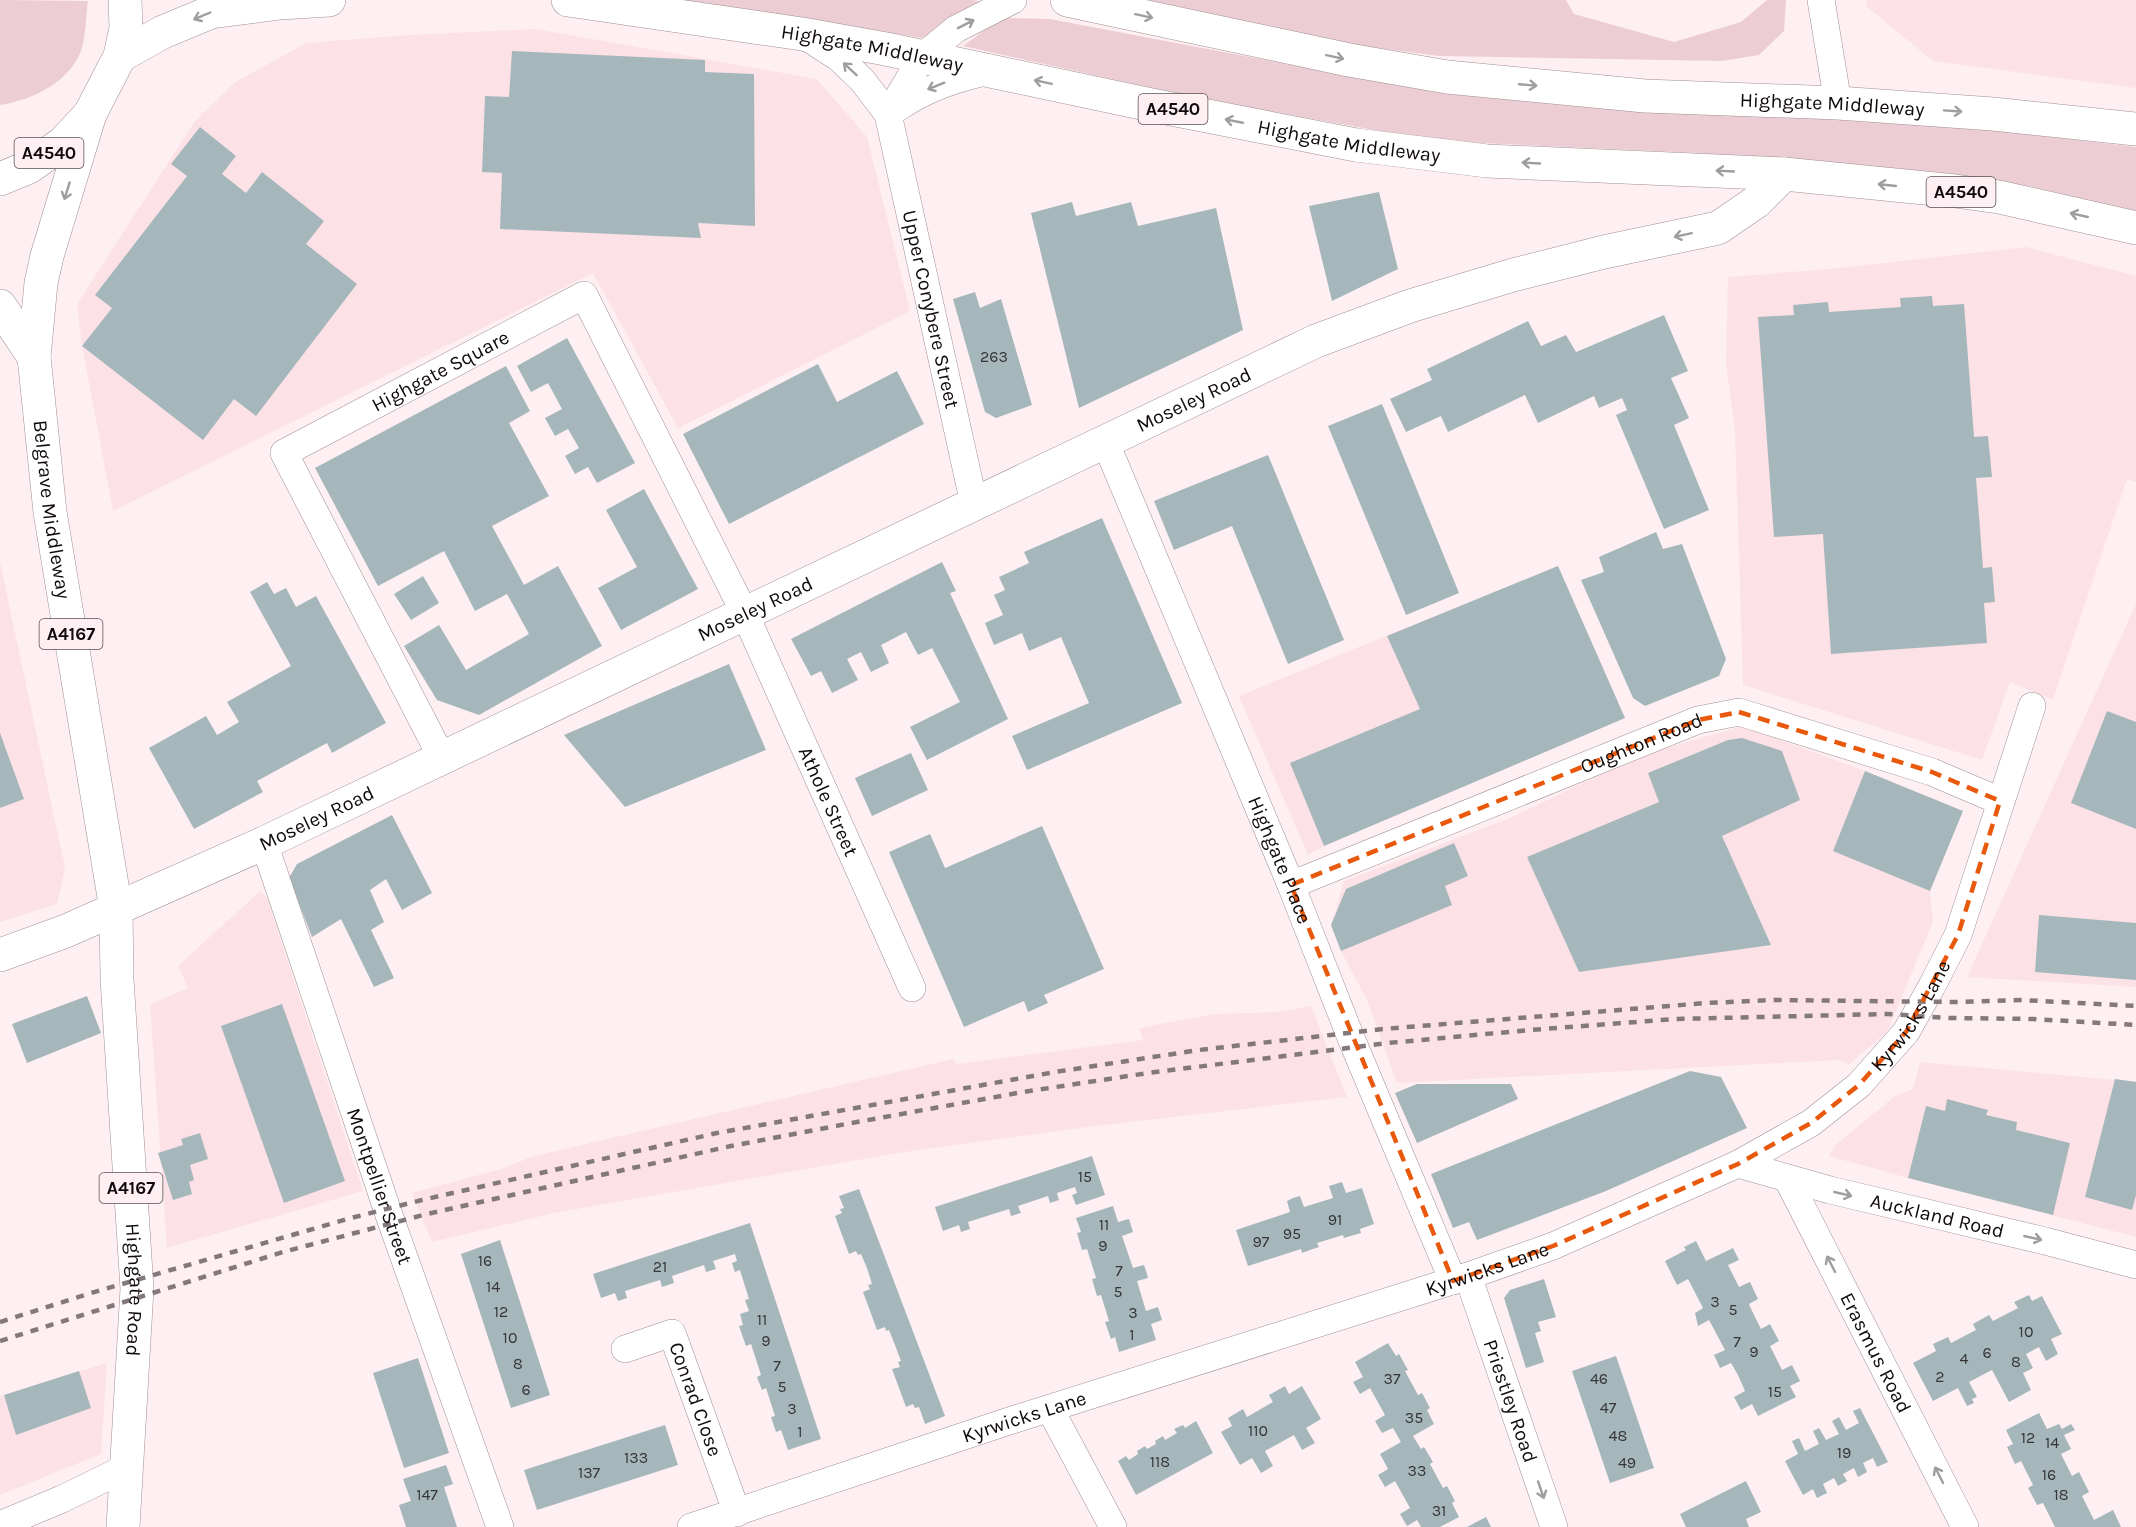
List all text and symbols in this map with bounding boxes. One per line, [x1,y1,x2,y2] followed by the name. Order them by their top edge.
[193,11,211,22] one-way arrow
[1135,11,1154,23] one-way arrow
[956,18,974,29] one-way arrow
[780,20,965,77] street label: Highgate Middleway
[1325,52,1344,63] one-way arrow
[843,62,858,76] one-way arrow
[1034,76,1053,87] one-way arrow
[1518,80,1537,91] one-way arrow
[927,81,945,92] one-way arrow
[1739,88,1925,121] street label: Highgate Middleway
[1138,94,1208,124] road number: A4540
[1943,106,1963,117] one-way arrow
[1225,115,1244,126] one-way arrow
[1256,115,1442,167] street label: Highgate Middleway
[14,138,84,168] road number: A4540
[1521,157,1541,168] one-way arrow
[1716,166,1736,177] one-way arrow
[1926,177,1996,207] road number: A4540
[1877,179,1897,190] one-way arrow
[61,181,72,200] one-way arrow
[897,208,964,411] street label: Upper Conybere Street
[2070,209,2089,221] one-way arrow
[1673,230,1693,241] one-way arrow
[368,326,513,417] street label: Highgate Square
[980,347,1008,366] house number: 263
[1133,363,1255,437] street label: Moseley Road
[29,419,75,601] street label: Belgrave Middleway
[694,572,816,646] street label: Moseley Road
[40,619,103,649] road number: A4167
[1577,708,1706,778] street label: Oughton Road
[794,743,863,860] street label: Athole Street
[255,781,378,856] street label: Moseley Road
[1243,793,1316,927] street label: Highgate Place
[1866,956,1955,1076] street label: Kyrwicks Lane
[342,1105,417,1268] street label: Montpellier Street
[1078,1167,1092,1186] house number: 15
[100,1173,162,1203] road number: A4167
[1833,1188,1852,1200] one-way arrow
[1868,1189,2006,1243] street label: Auckland Road
[1328,1210,1342,1229] house number: 91
[1099,1215,1109,1234] house number: 11
[121,1222,148,1357] street label: Highgate Road
[1283,1224,1301,1243] house number: 95
[1253,1232,1270,1251] house number: 97
[2023,1233,2042,1244] one-way arrow
[1098,1236,1108,1255] house number: 9
[1423,1237,1552,1301] street label: Kyrwicks Lane
[478,1251,492,1270] house number: 16
[1825,1256,1837,1273] one-way arrow
[653,1257,667,1276] house number: 21
[1115,1261,1123,1280] house number: 7
[486,1277,500,1296] house number: 14
[1113,1282,1123,1301] house number: 5
[1835,1289,1916,1417] street label: Erasmus Road
[1710,1292,1720,1311] house number: 3
[1728,1300,1738,1319] house number: 5
[494,1302,508,1321] house number: 12
[1128,1303,1138,1322] house number: 3
[757,1310,767,1329] house number: 11
[2019,1322,2033,1341] house number: 10
[1129,1325,1135,1344] house number: 1
[503,1328,517,1347] house number: 10
[761,1331,771,1350] house number: 9
[1733,1332,1741,1351] house number: 7
[1479,1336,1542,1466] street label: Priestley Road
[664,1339,727,1460] street label: Conrad Close
[1749,1342,1759,1361] house number: 9
[1982,1343,1992,1362] house number: 6
[1960,1349,1969,1368] house number: 4
[2011,1352,2021,1371] house number: 8
[513,1354,523,1373] house number: 8
[773,1356,781,1375] house number: 7
[1935,1367,1945,1386] house number: 2
[1384,1369,1401,1388] house number: 37
[1590,1369,1608,1388] house number: 46
[777,1377,787,1396] house number: 5
[521,1380,531,1399] house number: 6
[1768,1382,1782,1401] house number: 15
[959,1386,1089,1448] street label: Kyrwicks Lane
[1600,1398,1617,1417] house number: 47
[787,1399,797,1418] house number: 3
[1405,1408,1423,1427] house number: 35
[1248,1421,1268,1440] house number: 110
[797,1422,803,1441] house number: 1
[1609,1426,1627,1445] house number: 48
[2021,1428,2035,1447] house number: 12
[2045,1433,2059,1452] house number: 14
[1837,1443,1851,1462] house number: 19
[624,1448,648,1467] house number: 133
[1150,1452,1170,1471] house number: 118
[1618,1453,1636,1472] house number: 49
[1408,1461,1426,1480] house number: 33
[578,1463,601,1482] house number: 137
[2042,1465,2056,1484] house number: 16
[1933,1467,1945,1484] one-way arrow
[1537,1480,1548,1499] one-way arrow
[416,1485,438,1504] house number: 147
[2053,1485,2069,1504] house number: 18
[1432,1501,1446,1520] house number: 31

